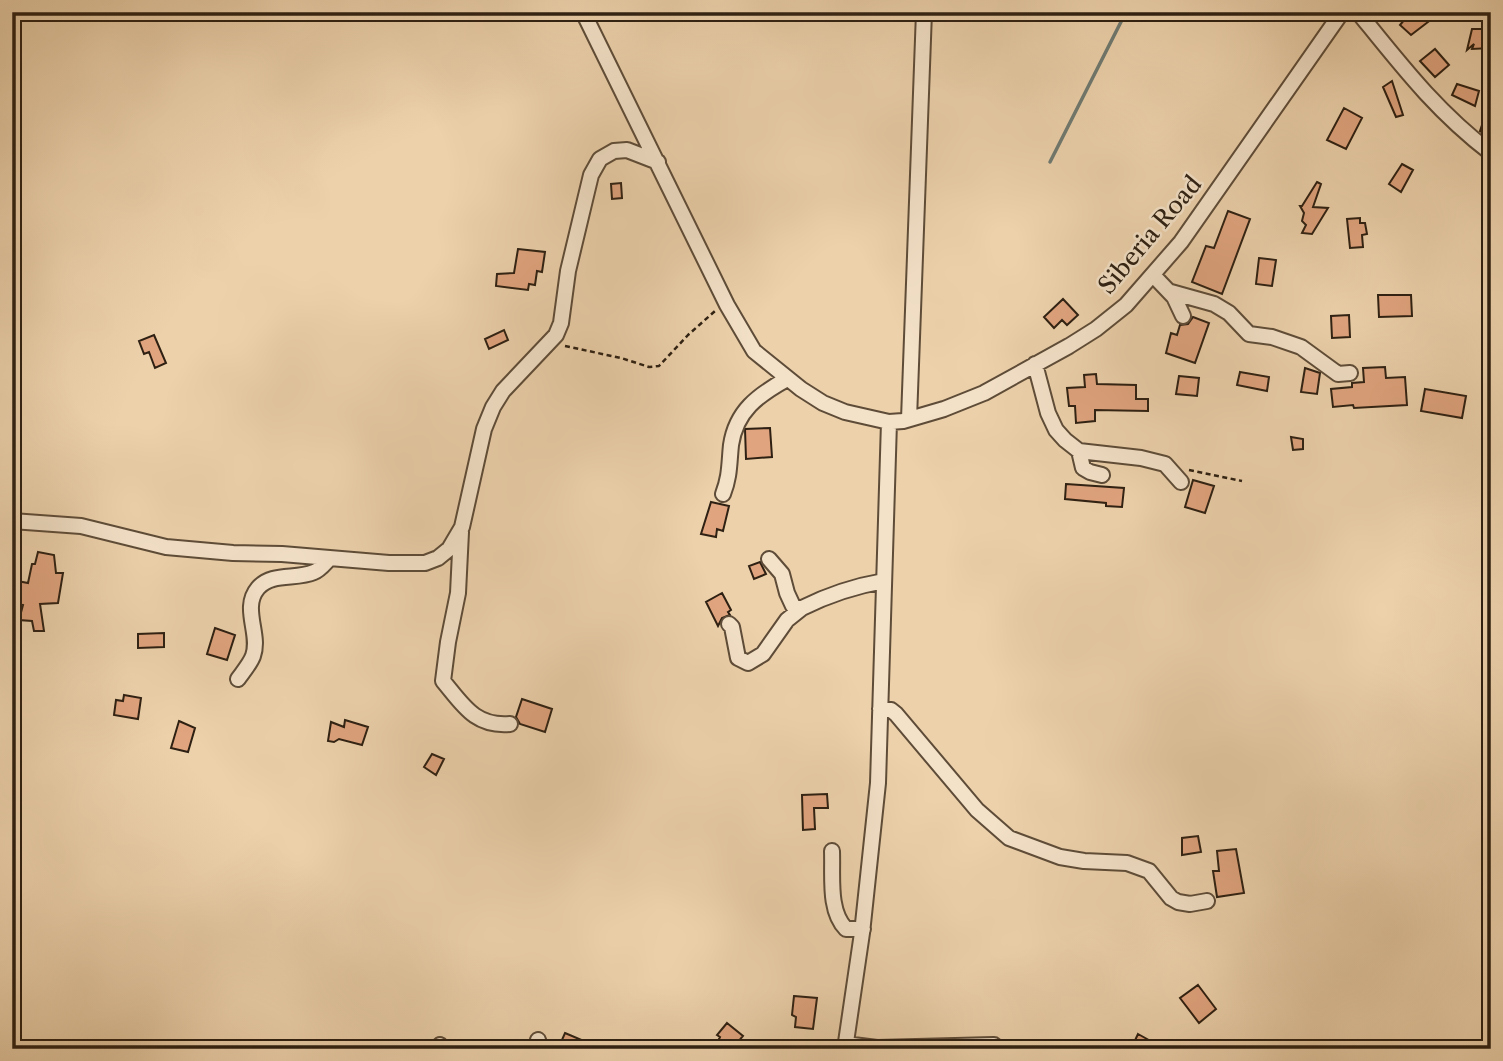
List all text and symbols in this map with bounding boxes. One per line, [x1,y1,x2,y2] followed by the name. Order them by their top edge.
[1092,169,1208,300] street label: Siberia Road

